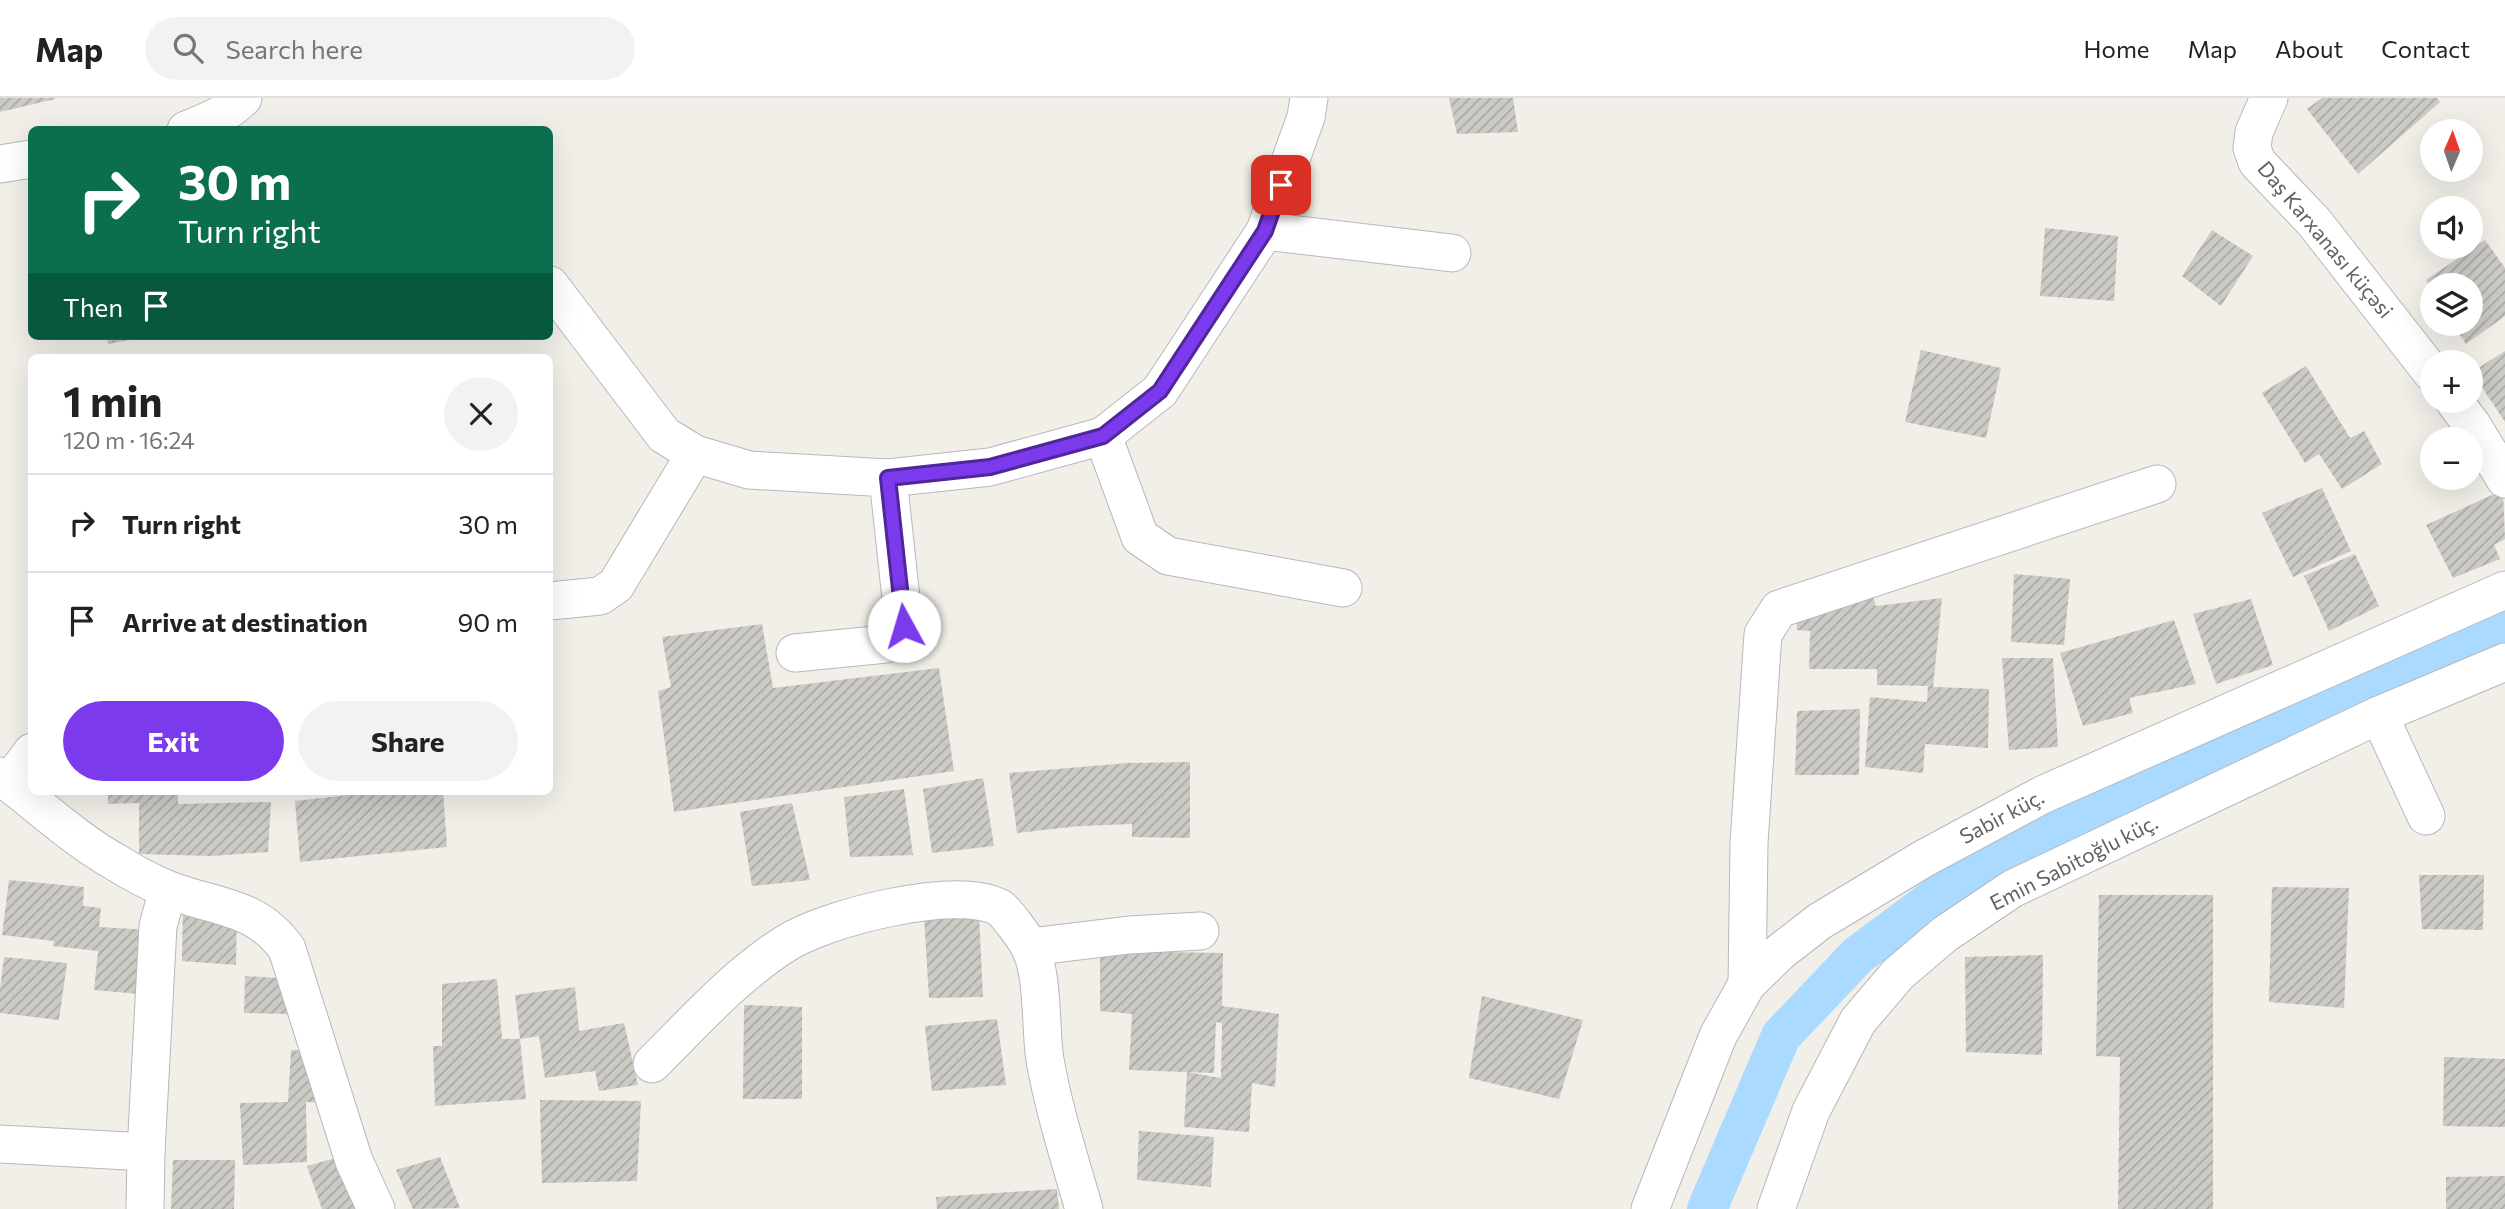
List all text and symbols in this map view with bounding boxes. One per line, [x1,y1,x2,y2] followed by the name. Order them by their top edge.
[145,17,635,80] search box
[35,28,103,69] text: Map
[169,29,207,67] icon: search
[225,33,363,64] text: Search here
[2084,34,2150,63] text: Home
[2188,34,2237,63] text: Map
[2275,34,2343,63] text: About
[2381,34,2470,63] text: Contact
[2420,119,2483,182] north arrow
[2420,119,2483,490] map controls
[178,150,291,210] text: 30 m
[63,154,154,245] icon: right
[1251,155,1311,215] pin
[2253,156,2399,323] street label: Daş Karxanası küçəsi
[1262,166,1300,204] icon: arrive
[2420,196,2483,259] button: sound
[178,210,321,250] text: Turn right
[2420,273,2483,336] button: layers
[137,287,175,325] icon: arrive
[63,291,123,322] text: Then
[2420,350,2483,413] button: +
[63,374,163,426] text: 1 min
[444,377,518,451] button: close
[63,426,195,454] text: 120 m · 16:24
[2420,427,2483,490] button: −
[63,504,101,542] icon: right
[122,508,241,539] text: Turn right
[459,508,518,539] text: 30 m
[867,589,941,663] position arrow
[63,602,101,640] icon: arrive
[122,606,368,637] text: Arrive at destination
[458,606,518,637] text: 90 m
[63,701,284,781] button: Exit
[298,701,518,781] button: Share
[1955,783,2048,848] street label: Sabir küç.
[1985,808,2162,915] street label: Emin Sabitoğlu küç.

